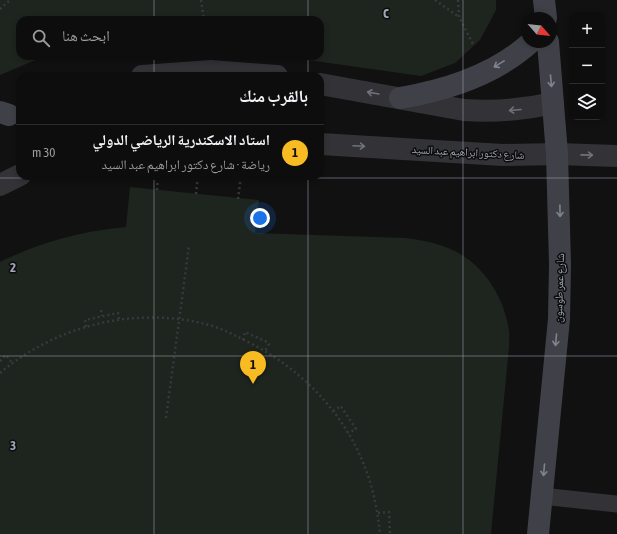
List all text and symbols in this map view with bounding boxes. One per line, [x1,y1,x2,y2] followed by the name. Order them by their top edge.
[383,6,389,21] text: C
[521,12,557,48] north arrow
[569,12,605,120] map controls
[569,12,605,48] button: +
[16,16,324,60] search box
[30,27,52,49] icon: search
[62,27,110,44] text: ابحث هنا
[569,48,605,84] button: −
[493,61,505,69] one-way arrow
[548,74,555,87] one-way arrow
[569,84,605,120] button: layers
[239,86,308,106] text: بالقرب منك
[366,89,379,97] one-way arrow
[509,106,522,114] one-way arrow
[92,131,270,148] text: استاد الاسكندرية الرياضي الدولي
[352,143,365,150] one-way arrow
[411,143,525,163] street label: شارع دكتور ابراهيم عبد السيد
[32,145,55,160] text: 30 m
[292,145,298,160] text: 1
[580,151,593,159] one-way arrow
[101,157,270,172] text: رياضة · شارع دكتور ابراهيم عبد السيد
[556,204,563,217] one-way arrow
[250,208,270,228] your location
[552,253,567,323] street label: شارع عمر طوسون
[10,260,16,275] text: 2
[553,333,560,346] one-way arrow
[240,351,266,384] pin: 1
[10,438,16,453] text: 3
[540,463,548,476] one-way arrow

